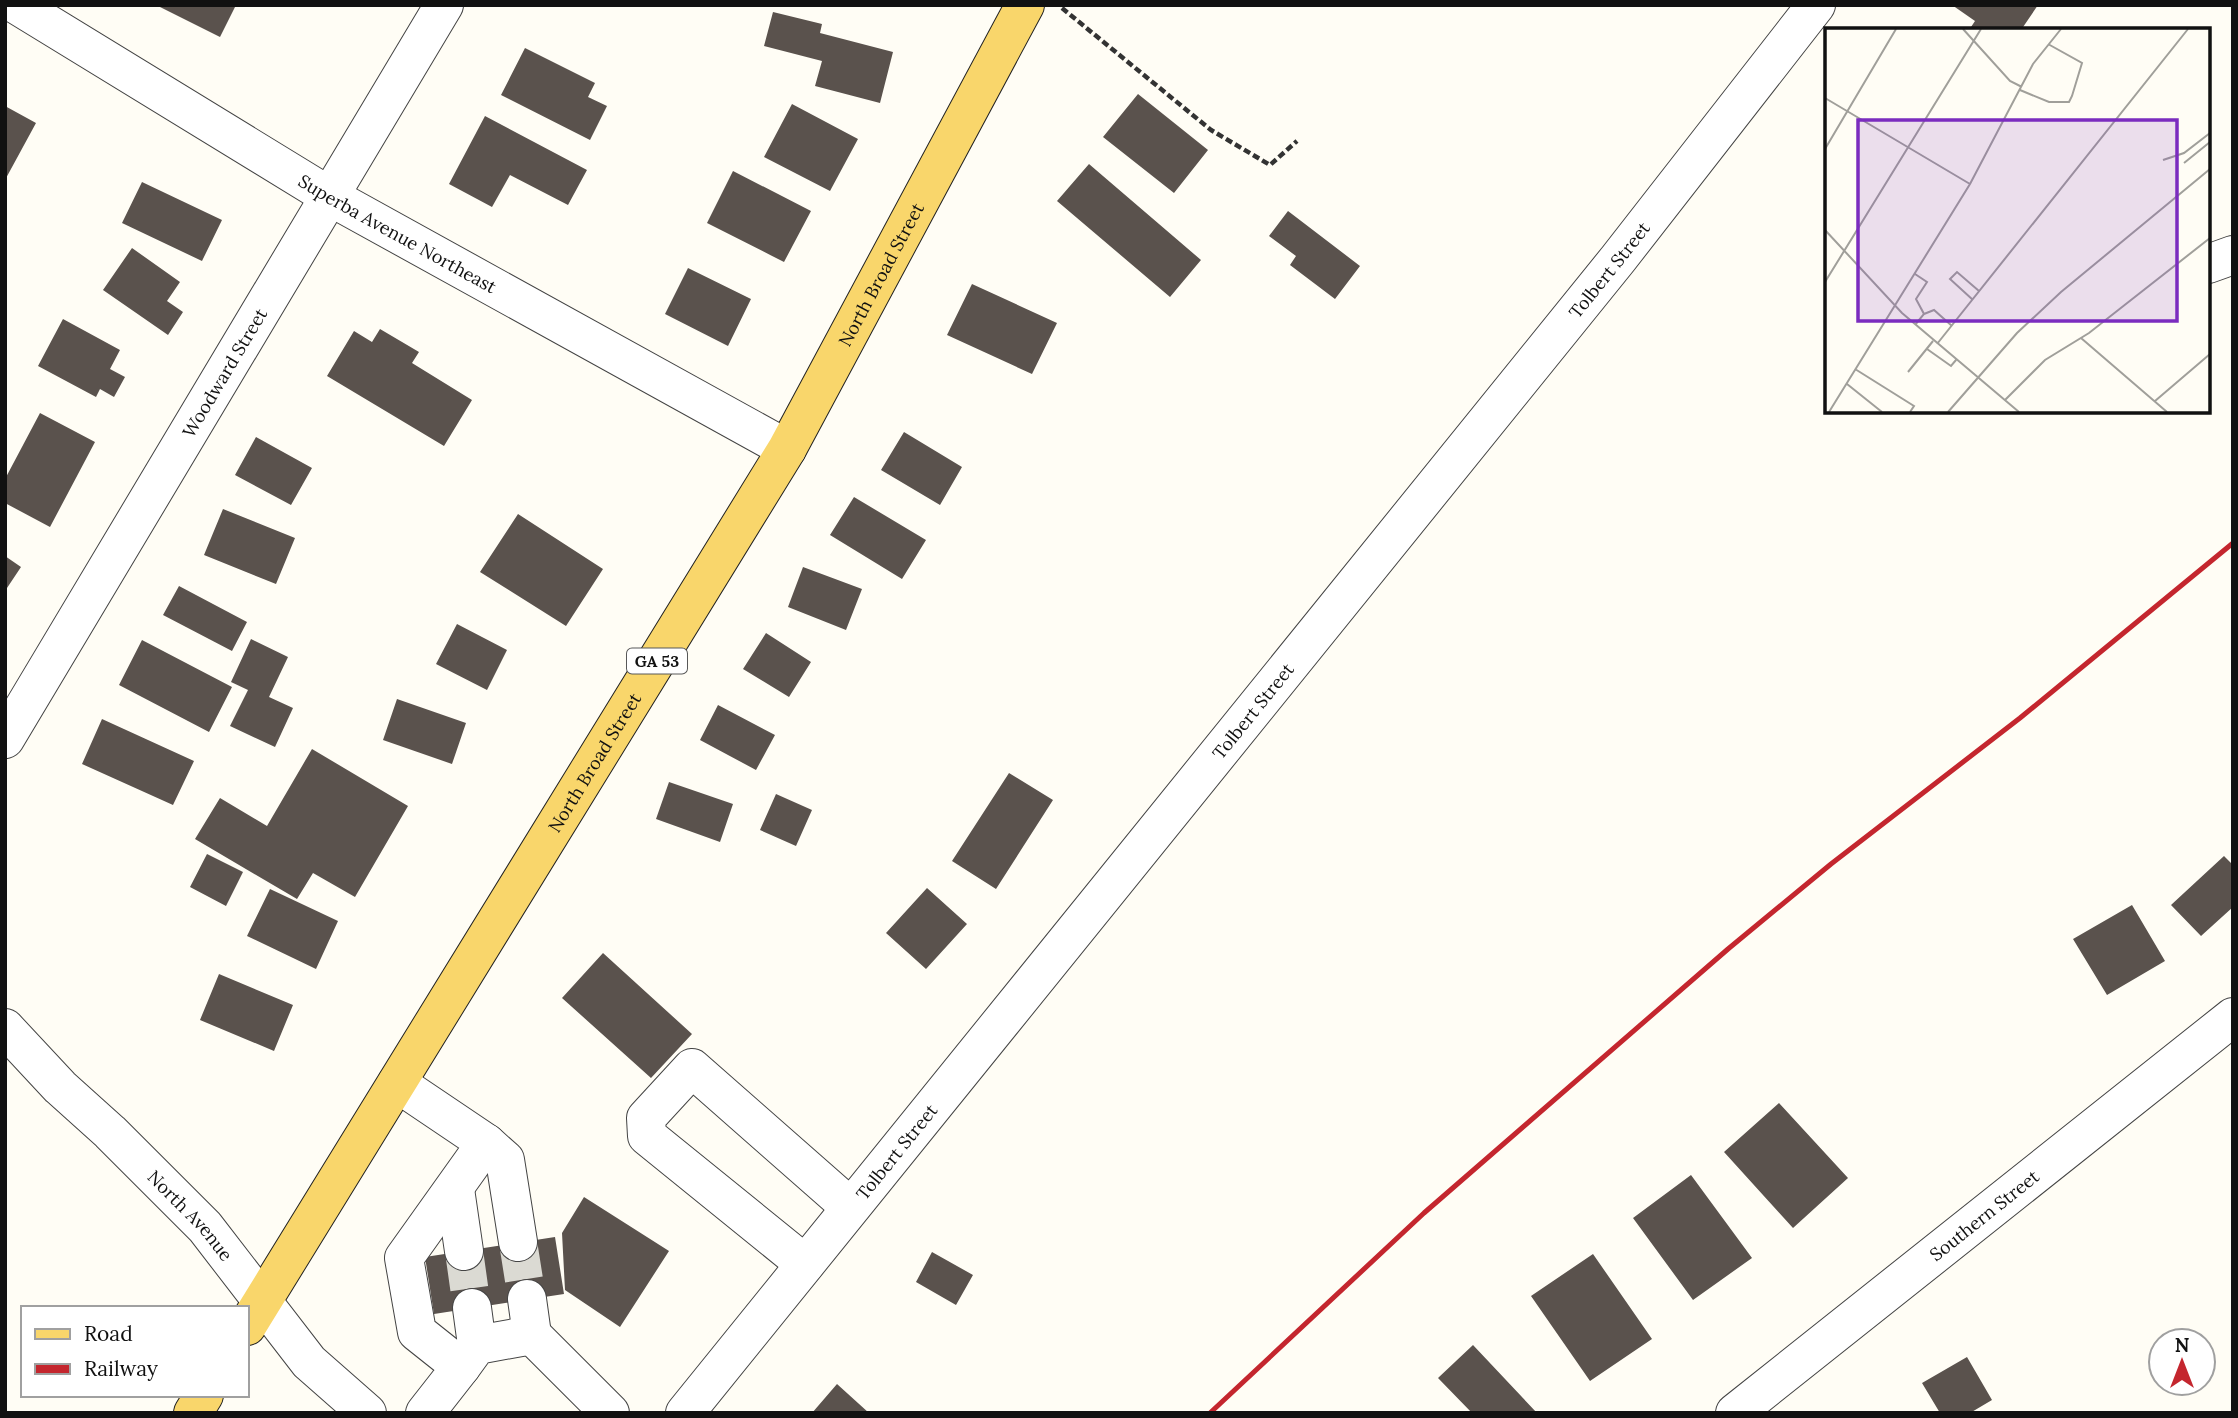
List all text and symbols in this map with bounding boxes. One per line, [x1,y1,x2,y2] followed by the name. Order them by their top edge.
[1825,28,2210,413] inset map
[294,169,501,298] street label: Superba Avenue Northeast
[833,199,928,350] street label: North Broad Street
[1563,217,1654,323] street label: Tolbert Street
[177,304,272,441] street label: Woodward Street
[627,648,687,674] road number: GA 53
[1207,658,1298,764] street label: Tolbert Street
[542,688,646,836] street label: North Broad Street
[851,1099,942,1204] street label: Tolbert Street
[1924,1164,2043,1266] street label: Southern Street
[143,1165,238,1266] street label: North Avenue
[21,1306,248,1397] legend
[84,1320,133,1347] text: Road
[2147,1327,2217,1397] north arrow
[2175,1333,2190,1357] text: N
[84,1355,158,1382] text: Railway

